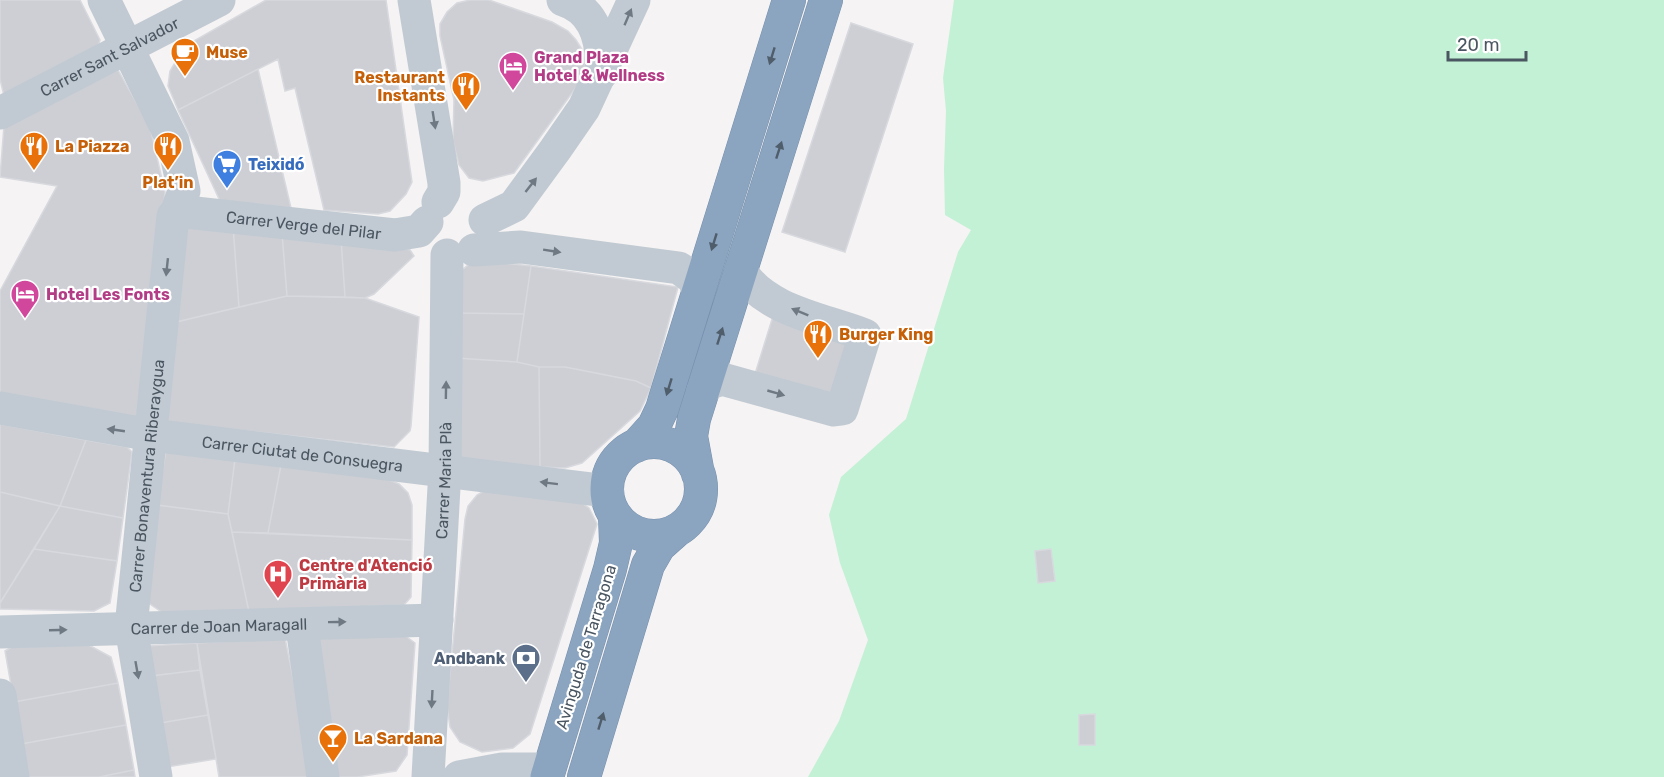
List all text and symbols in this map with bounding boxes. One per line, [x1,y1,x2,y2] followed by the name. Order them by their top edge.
[623,8,633,26] one-way arrow
[37,13,182,100] street label: Carrer Sant Salvador
[1448,24,1526,62] scale bar
[1457,34,1499,56] text: 20 m
[169,36,201,78] cafe icon: Muse
[206,43,248,62] place label: Muse
[767,47,776,65] one-way arrow
[534,48,665,85] place label: Grand Plaza Hotel & Wellness
[497,50,529,92] hotel icon: Grand Plaza Hotel & Wellness
[354,68,446,105] place label: Restaurant Instants
[450,70,482,112] restaurant icon: Restaurant Instants
[430,111,439,130] one-way arrow
[18,130,50,172] restaurant icon: La Piazza
[152,130,184,172] restaurant icon: Plat’in
[55,137,129,156] place label: La Piazza
[775,141,784,159] one-way arrow
[211,148,243,190] supermarket icon: Teixidó
[248,155,305,174] place label: Teixidó
[142,173,194,192] place label: Plat’in
[524,178,536,193] one-way arrow
[225,207,382,243] street label: Carrer Verge del Pilar
[709,233,718,251] one-way arrow
[543,247,562,256] one-way arrow
[162,257,172,276] one-way arrow
[9,278,41,320] hotel icon: Hotel Les Fonts
[46,285,170,304] place label: Hotel Les Fonts
[790,306,808,316] one-way arrow
[802,318,834,360] restaurant icon: Burger King
[839,325,933,344] place label: Burger King
[716,327,725,345] one-way arrow
[125,358,168,593] street label: Carrer Bonaventura Riberaygua
[664,378,673,396] one-way arrow
[441,381,451,400] one-way arrow
[767,389,785,398] one-way arrow
[432,422,455,540] street label: Carrer Maria Plà
[106,425,125,434] one-way arrow
[201,432,404,475] street label: Carrer Ciutat de Consuegra
[539,478,558,488] one-way arrow
[299,556,433,593] place label: Centre d'Atenció Primària
[262,558,294,600] hospital icon: Centre d'Atenció Primària
[552,563,620,731] street label: Avinguda de Tarragona
[130,614,308,638] street label: Carrer de Joan Maragall
[328,618,347,627] one-way arrow
[49,625,68,634] one-way arrow
[510,642,542,684] bank icon: Andbank
[434,649,506,668] place label: Andbank
[133,660,142,679] one-way arrow
[428,690,437,709] one-way arrow
[597,712,606,730] one-way arrow
[317,722,349,764] bar icon: La Sardana
[354,729,443,748] place label: La Sardana

